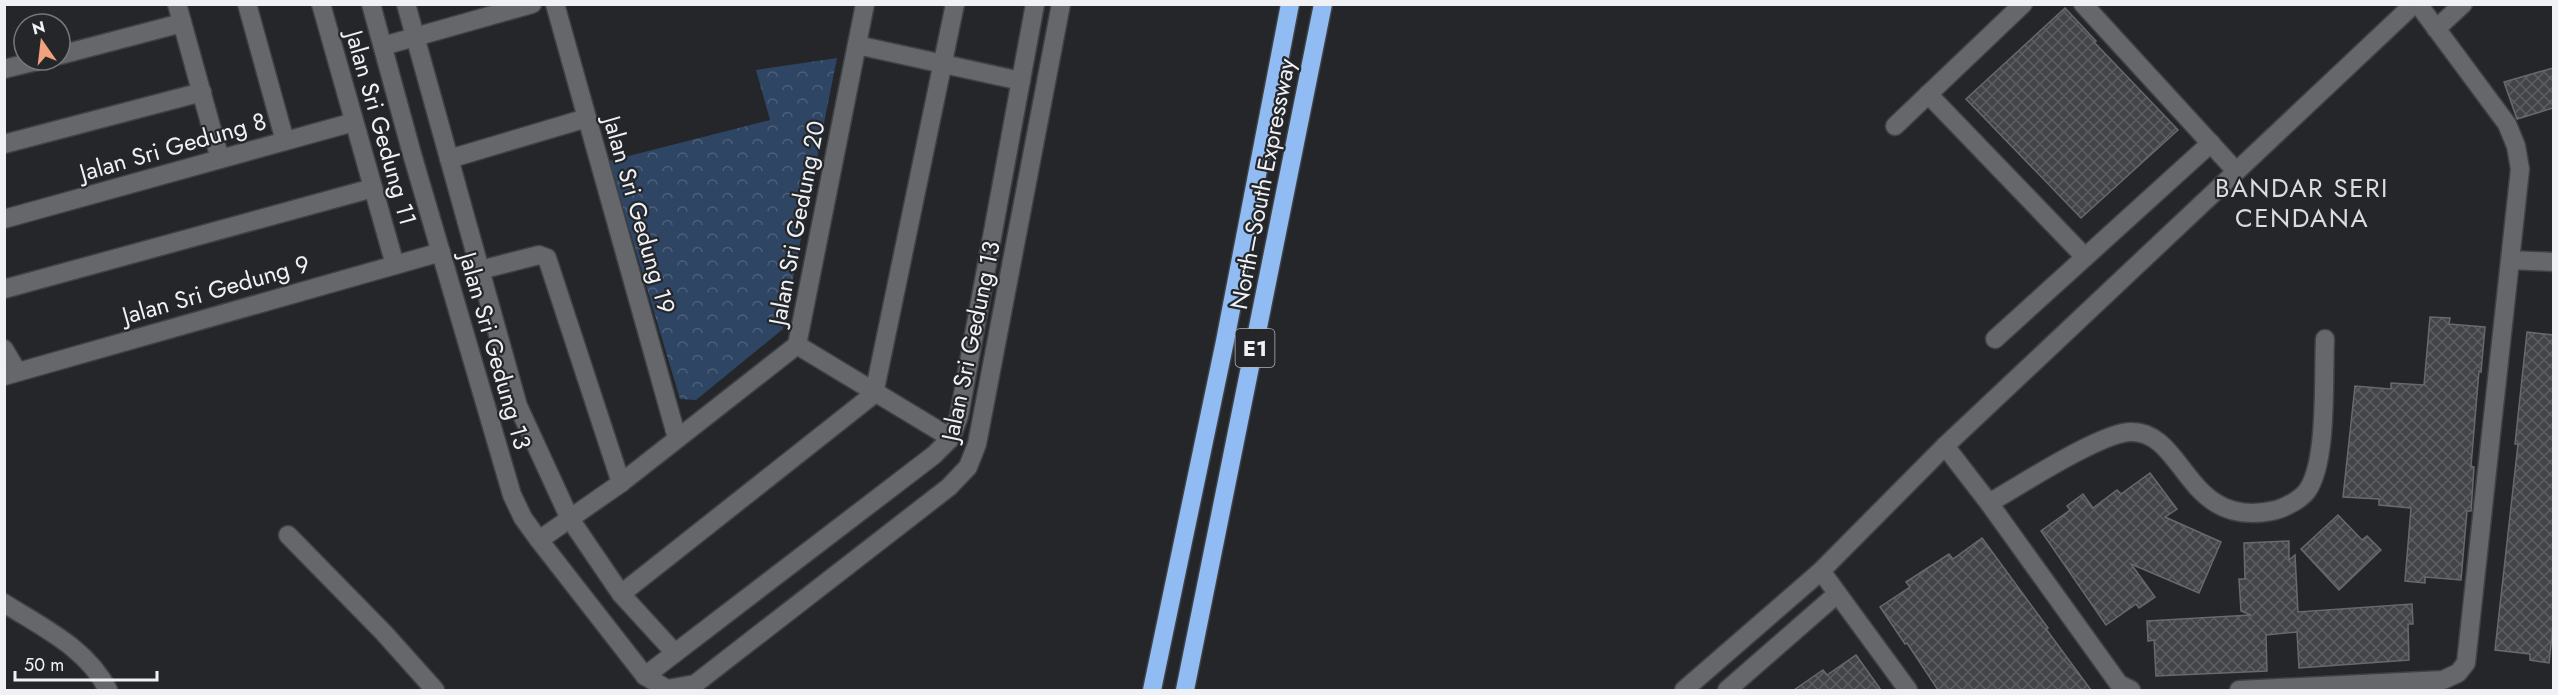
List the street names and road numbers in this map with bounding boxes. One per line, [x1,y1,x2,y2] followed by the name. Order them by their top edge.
[336,23,426,229] street label: Jalan Sri Gedung 11
[1221,55,1304,313] street label: North–South Expressway
[72,103,270,191] street label: Jalan Sri Gedung 8
[594,109,684,318] street label: Jalan Sri Gedung 19
[759,118,834,331] street label: Jalan Sri Gedung 20
[932,238,1009,447] street label: Jalan Sri Gedung 13
[450,245,540,454] street label: Jalan Sri Gedung 13
[115,246,314,334] street label: Jalan Sri Gedung 9
[1236,329,1274,367] road number: E1

